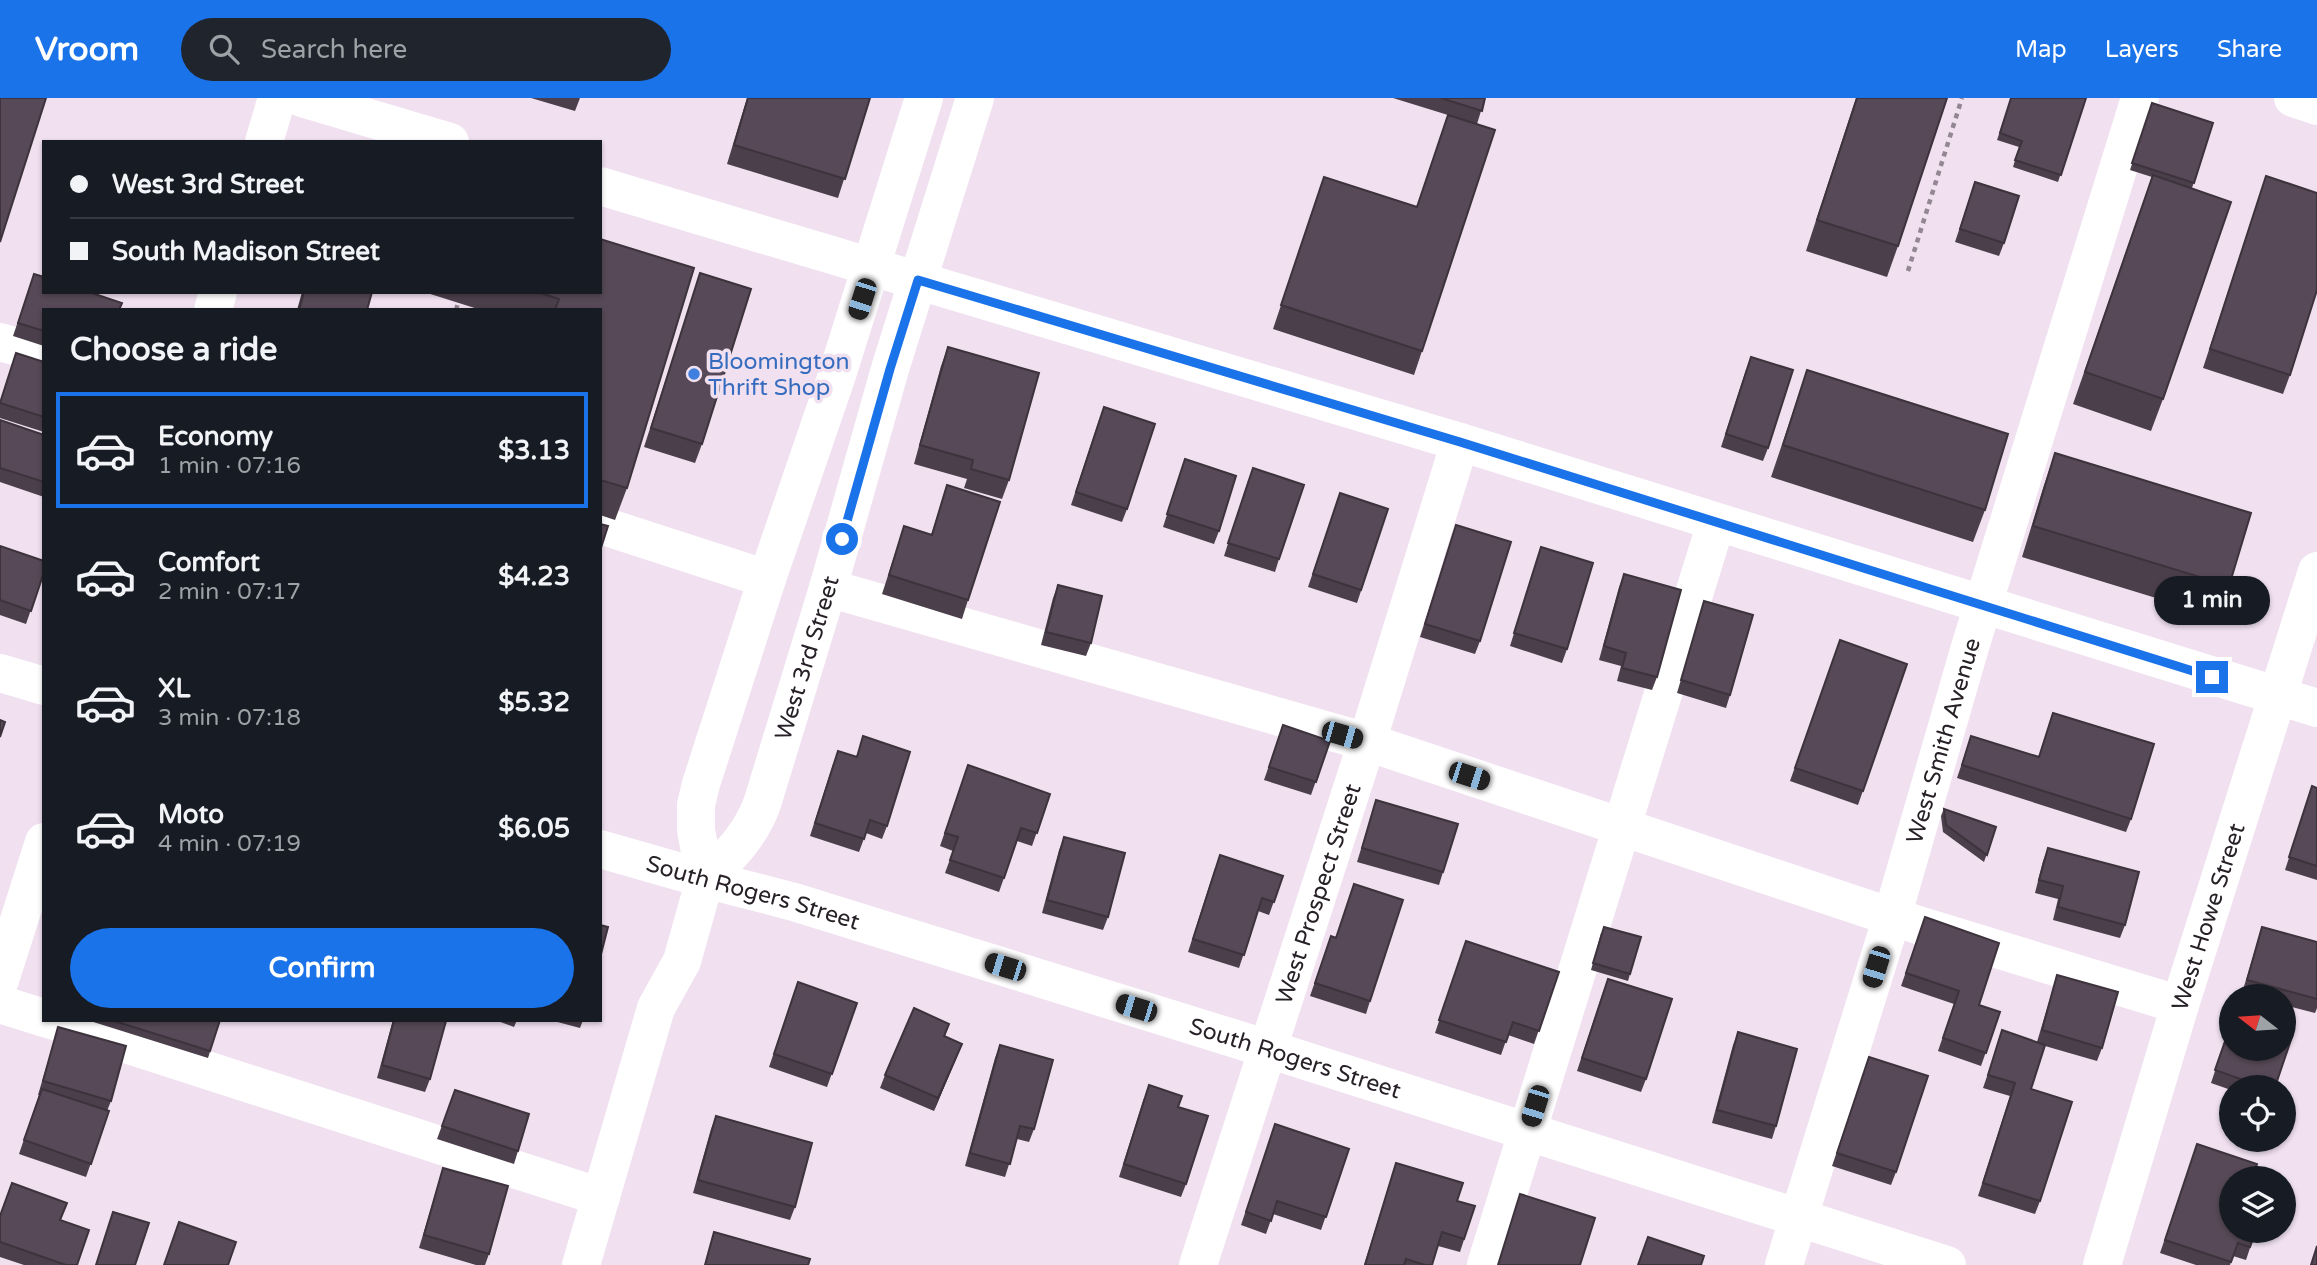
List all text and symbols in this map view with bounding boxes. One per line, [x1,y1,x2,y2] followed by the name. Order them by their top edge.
[181,18,671,81] search box
[35,30,139,69] text: Vroom
[205,30,243,68] icon: search
[261,34,407,65] text: Search here
[2015,35,2067,64] text: Map
[2105,35,2179,64] text: Layers
[2217,35,2282,64] text: Share
[112,169,304,200] text: West 3rd Street
[112,236,380,267] text: South Madison Street
[846,276,879,322] car
[70,331,277,369] text: Choose a ride
[708,348,849,402] place label: Bloomington Thrift Shop
[686,366,702,382] marker: Bloomington Thrift Shop
[74,419,137,482] icon: car
[158,421,273,452] text: Economy
[498,435,570,466] text: $3.13
[158,452,301,480] text: 1 min · 07:16
[826,523,858,555] route start
[74,545,137,608] icon: car
[158,547,260,578] text: Comfort
[498,561,570,592] text: $4.23
[769,573,846,744] street label: West 3rd Street
[2154,575,2270,624] callout: 1 min
[158,578,301,606] text: 2 min · 07:17
[2181,586,2243,614] text: 1 min
[1901,634,1987,847] street label: West Smith Avenue
[2196,661,2228,693] route end
[74,671,137,734] icon: car
[158,673,190,704] text: XL
[498,687,570,718] text: $5.32
[158,704,301,732] text: 3 min · 07:18
[1319,719,1366,751] car
[1446,760,1493,792] car
[1270,780,1368,1008] street label: West Prospect Street
[74,797,137,860] icon: car
[158,799,224,830] text: Moto
[498,813,570,844] text: $6.05
[2166,820,2252,1014] street label: West Howe Street
[158,830,301,858] text: 4 min · 07:19
[643,850,863,937] street label: South Rogers Street
[70,928,574,1008] button: Confirm
[1860,944,1893,990] car
[982,951,1029,983] car
[2219,984,2296,1060] north arrow
[2219,984,2296,1243] map controls
[1113,992,1160,1024] car
[1186,1012,1404,1105] street label: South Rogers Street
[2219,1075,2296,1152] button: locate
[1519,1083,1552,1129] car
[2219,1166,2296,1243] button: layers

